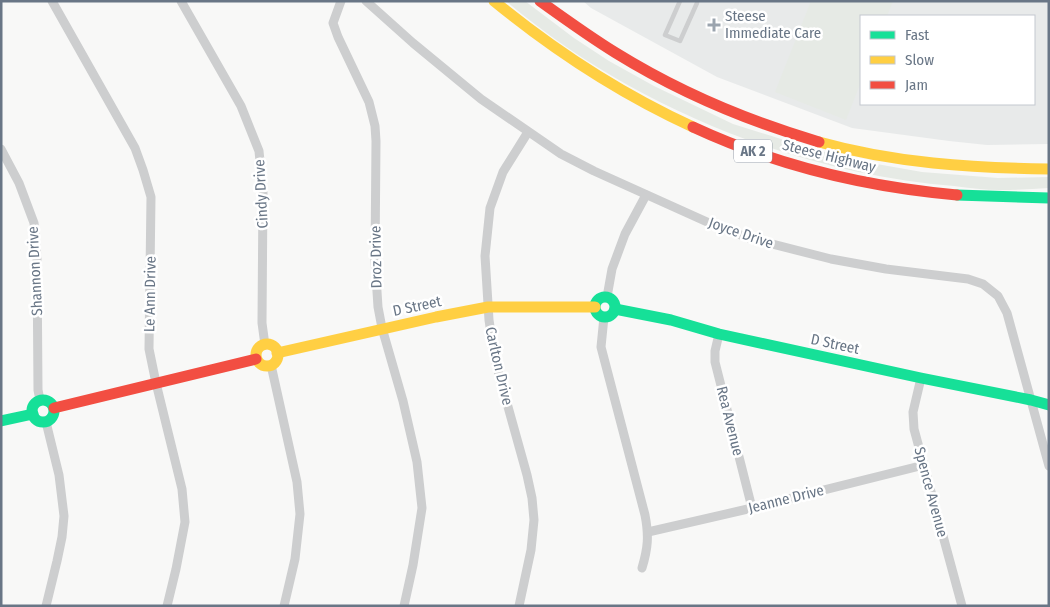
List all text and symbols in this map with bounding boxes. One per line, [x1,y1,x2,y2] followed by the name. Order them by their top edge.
[725,7,821,42] place label: Steese Immediate Care
[860,15,1035,105] legend
[707,18,721,32] marker: Steese Immediate Care
[905,26,929,44] text: Fast
[905,51,934,69] text: Slow
[905,76,928,94] text: Jam
[780,136,878,176] street label: Steese Highway
[734,140,772,162] road number: AK 2
[250,159,272,229] street label: Cindy Drive
[706,214,776,252] street label: Joyce Drive
[24,226,46,316] street label: Shannon Drive
[366,226,386,288] street label: Droz Drive
[140,256,160,332] street label: Le Ann Drive
[391,292,443,320] street label: D Street
[481,325,517,407] street label: Carlton Drive
[809,330,861,358] street label: D Street
[713,384,747,458] street label: Rea Avenue
[910,445,952,539] street label: Spence Avenue
[746,481,826,517] street label: Jeanne Drive

